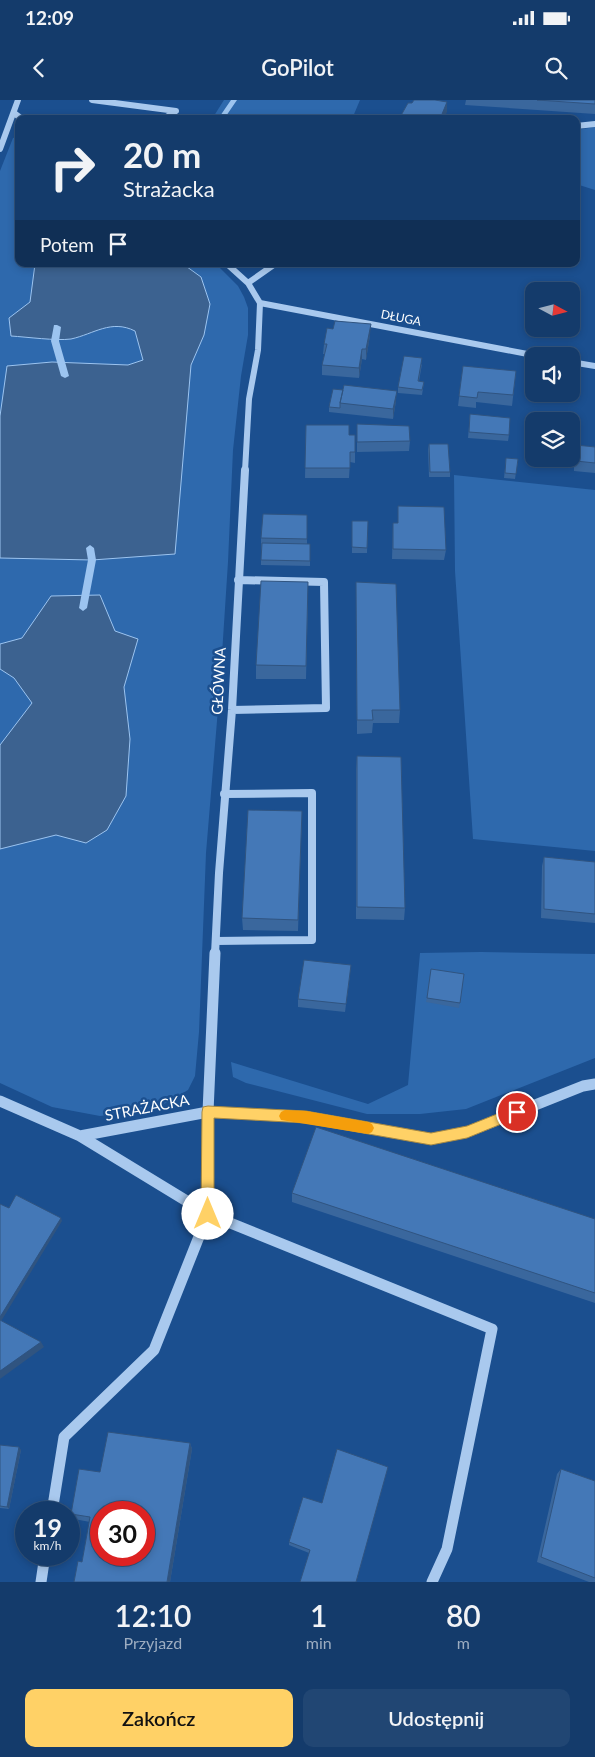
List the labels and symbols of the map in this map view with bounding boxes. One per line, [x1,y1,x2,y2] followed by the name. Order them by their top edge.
[525,282,580,338] north arrow
[380,306,423,329] street label: DŁUGA
[207,646,229,715] street label: GŁÓWNA
[103,1090,191,1124] street label: STRAŻACKA
[496,1091,538,1133] pin
[181,1187,233,1239] position arrow
[90,1501,155,1566] speed limit sign: 30

